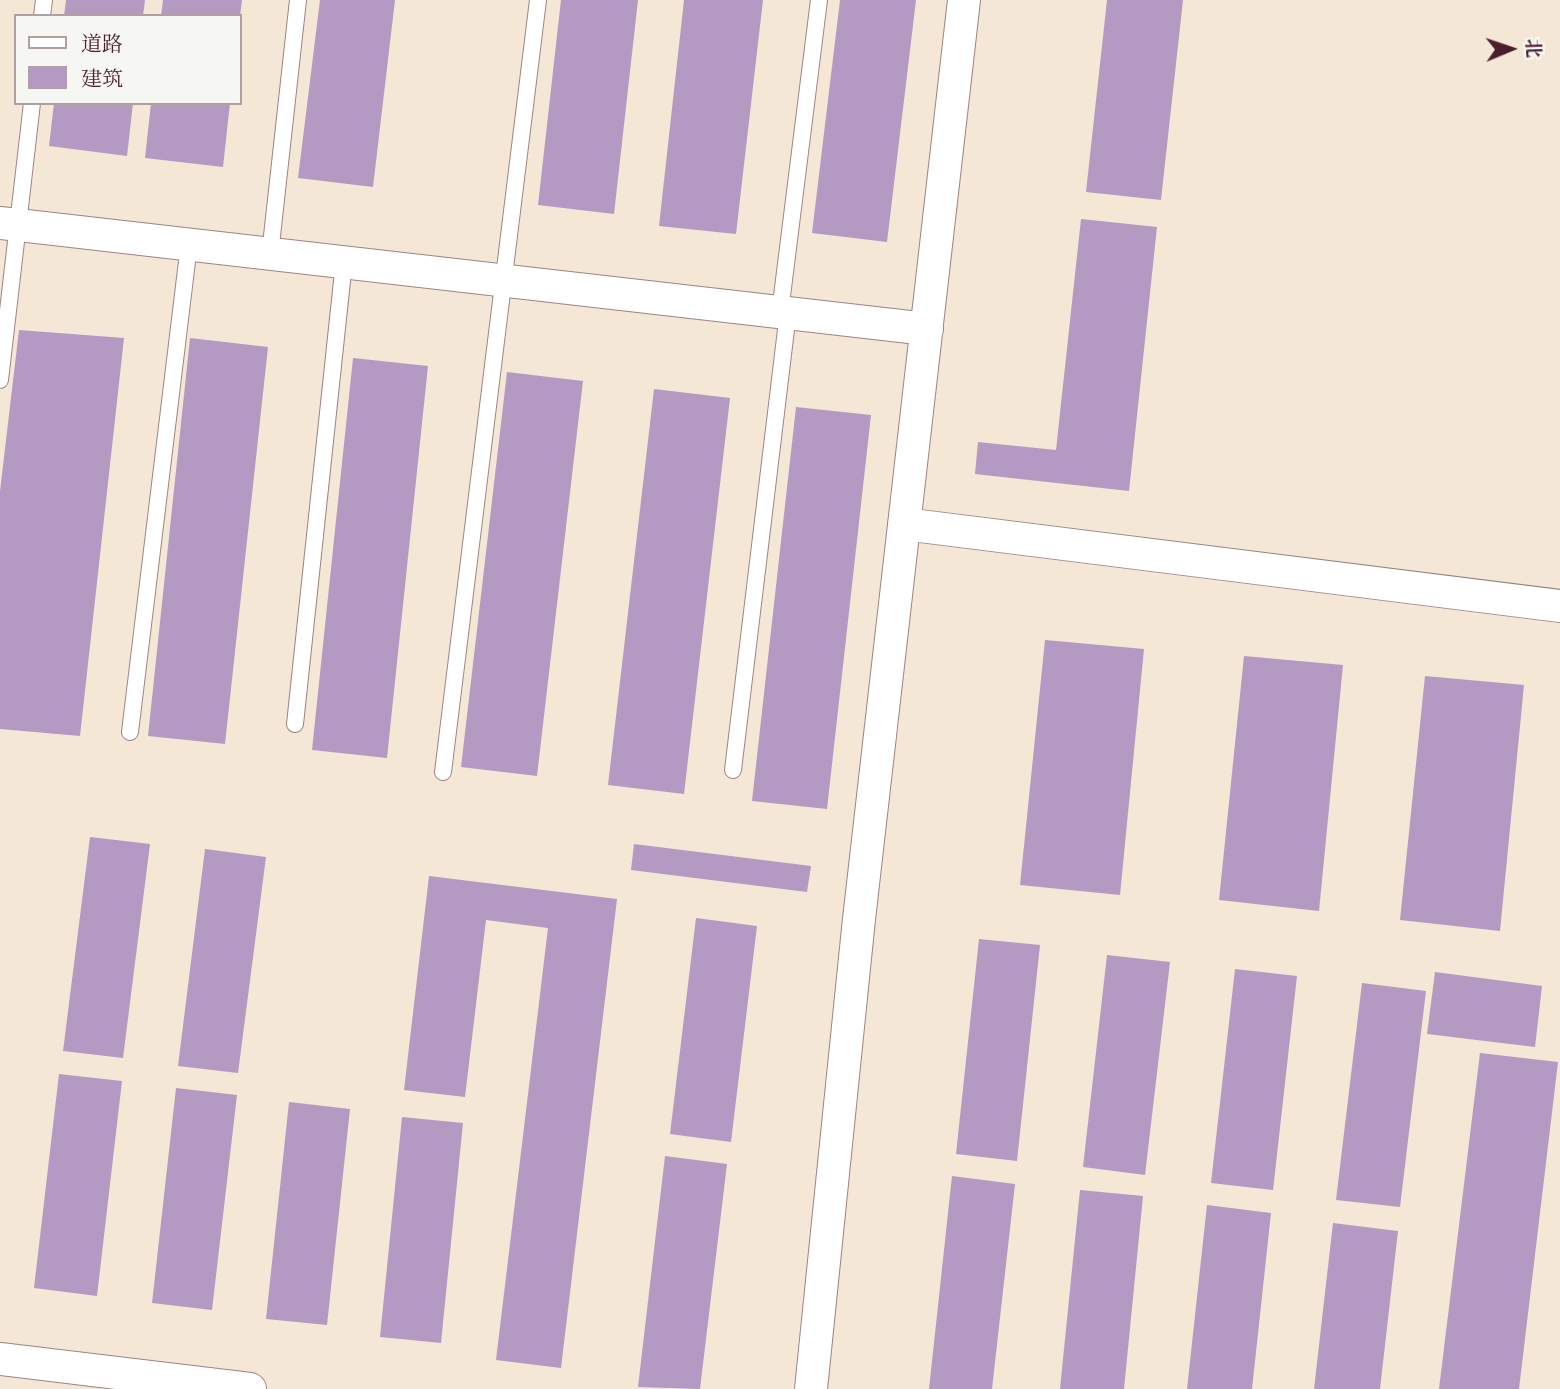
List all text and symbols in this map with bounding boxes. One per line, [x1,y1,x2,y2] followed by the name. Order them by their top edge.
[14,14,242,105] legend
[1476,14,1546,84] north arrow
[81,32,123,58] text: 道路
[1521,38,1544,58] text: 北
[81,67,123,93] text: 建筑

